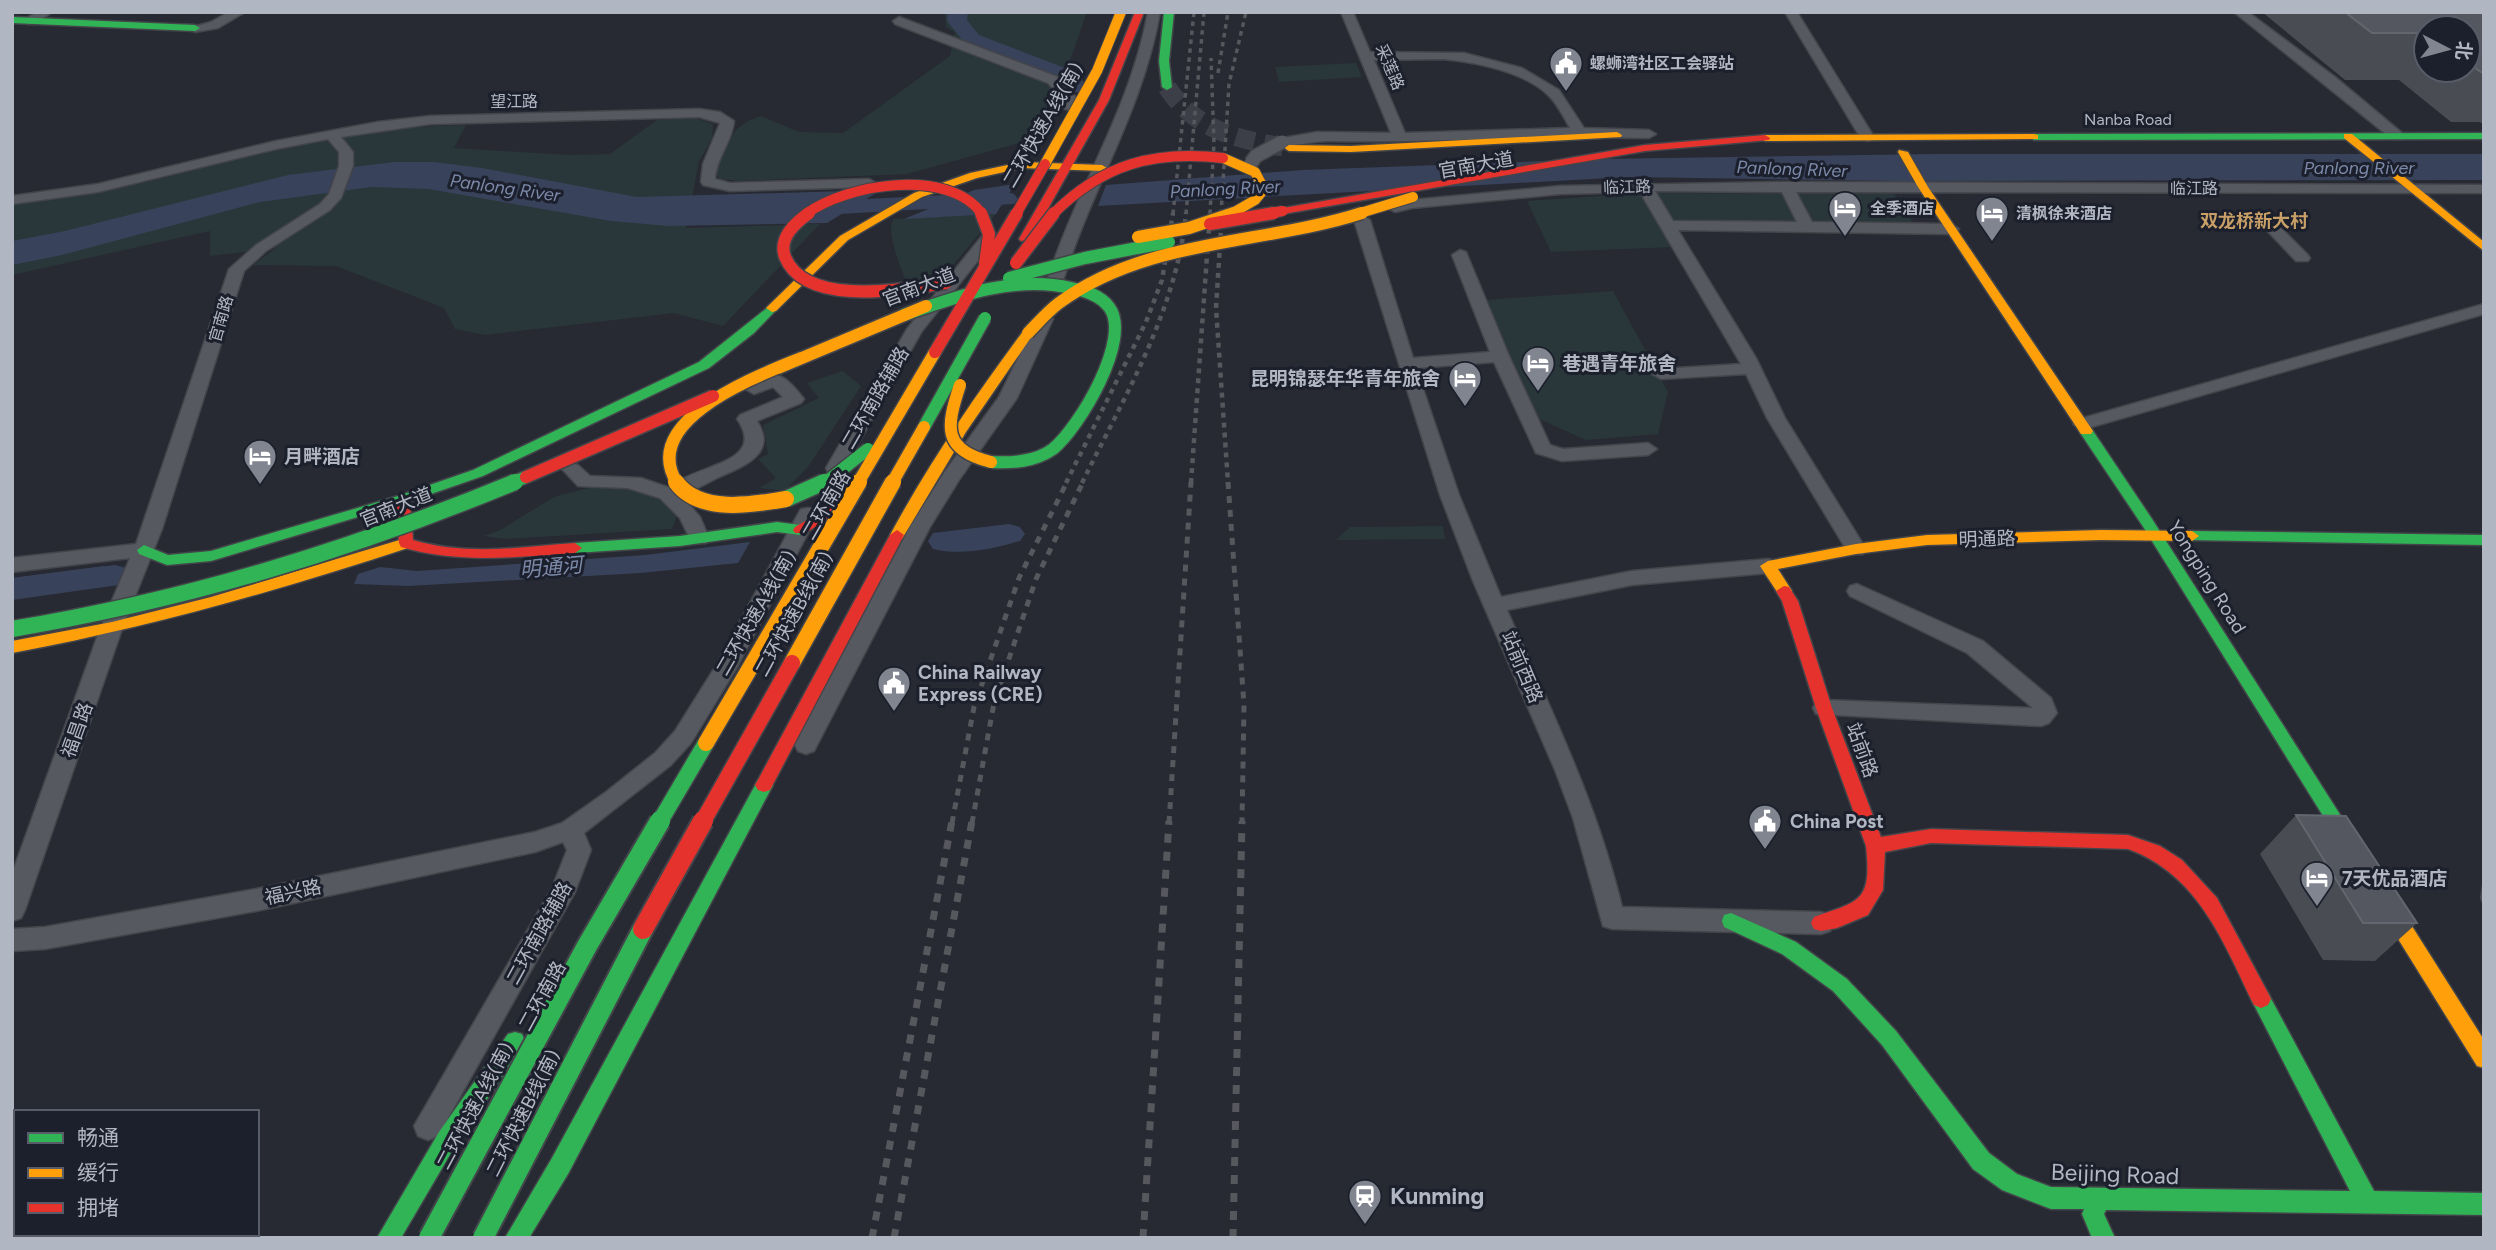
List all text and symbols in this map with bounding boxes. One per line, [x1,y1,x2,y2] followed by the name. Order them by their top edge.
[2412,14,2482,84] north arrow
[2451,40,2476,61] text: 北
[1372,41,1408,93] street label: 采莲路
[1547,44,1585,93] public building icon: 螺蛳湾社区工会驿站
[1590,54,1734,73] place label: 螺蛳湾社区工会驿站
[998,59,1088,191] street label: 二环快速A线(南)
[490,92,538,111] street label: 望江路
[2084,110,2172,129] street label: Nanba Road
[1437,147,1515,183] street label: 官南大道
[1736,156,1849,182] water label: Panlong River
[2304,157,2415,179] water label: Panlong River
[449,169,562,207] water label: Panlong River
[1169,175,1282,203] water label: Panlong River
[1603,177,1651,197] street label: 临江路
[2170,179,2218,198] street label: 临江路
[1826,189,1864,238] hotel icon: 全季酒店
[1973,194,2011,243] hotel icon: 清枫徐来酒店
[1870,199,1934,218] place label: 全季酒店
[2016,204,2112,223] place label: 清枫徐来酒店
[2200,210,2308,232] district label: 双龙桥新大村
[879,263,959,311] street label: 官南大道
[205,293,237,345] street label: 官南路
[837,343,913,453] street label: 二环南路辅路
[1519,344,1557,393] hotel icon: 巷遇青年旅舍
[1562,352,1676,375] place label: 巷遇青年旅舍
[1446,359,1484,408] hotel icon: 昆明锦瑟年华青年旅舍
[1250,367,1440,390] place label: 昆明锦瑟年华青年旅舍
[241,437,279,486] hotel icon: 月畔酒店
[284,445,360,468] place label: 月畔酒店
[797,466,855,544] street label: 二环南路
[356,482,436,532] street label: 官南大道
[2163,516,2251,638] street label: Yongping Road
[1958,527,2016,551] street label: 明通路
[711,547,801,679] street label: 二环快速A线(南)
[750,548,838,680] street label: 二环快速B线(南)
[519,551,587,582] water label: 明通河
[1497,628,1547,706] street label: 站前西路
[918,661,1042,706] place label: China Railway Express (CRE)
[875,664,913,713] public building icon: China Railway Express (CRE)
[56,699,98,761] street label: 福昌路
[1841,719,1883,781] street label: 站前路
[1746,802,1784,851] public building icon: China Post
[1790,810,1884,833] place label: China Post
[2298,859,2336,908] hotel icon: 7天优品酒店
[2342,867,2448,890] place label: 7天优品酒店
[263,875,323,909] street label: 福兴路
[501,878,577,988] street label: 二环南路辅路
[514,957,570,1035] street label: 二环南路
[432,1039,518,1173] street label: 二环快速A线(南)
[481,1046,565,1180] street label: 二环快速B线(南)
[14,1110,259,1236] legend
[77,1125,119,1150] text: 畅通
[2050,1158,2180,1190] street label: Beijing Road
[77,1160,119,1185] text: 缓行
[1346,1177,1384,1226] station icon: Kunming
[1390,1182,1484,1210] place label: Kunming
[77,1195,119,1220] text: 拥堵

